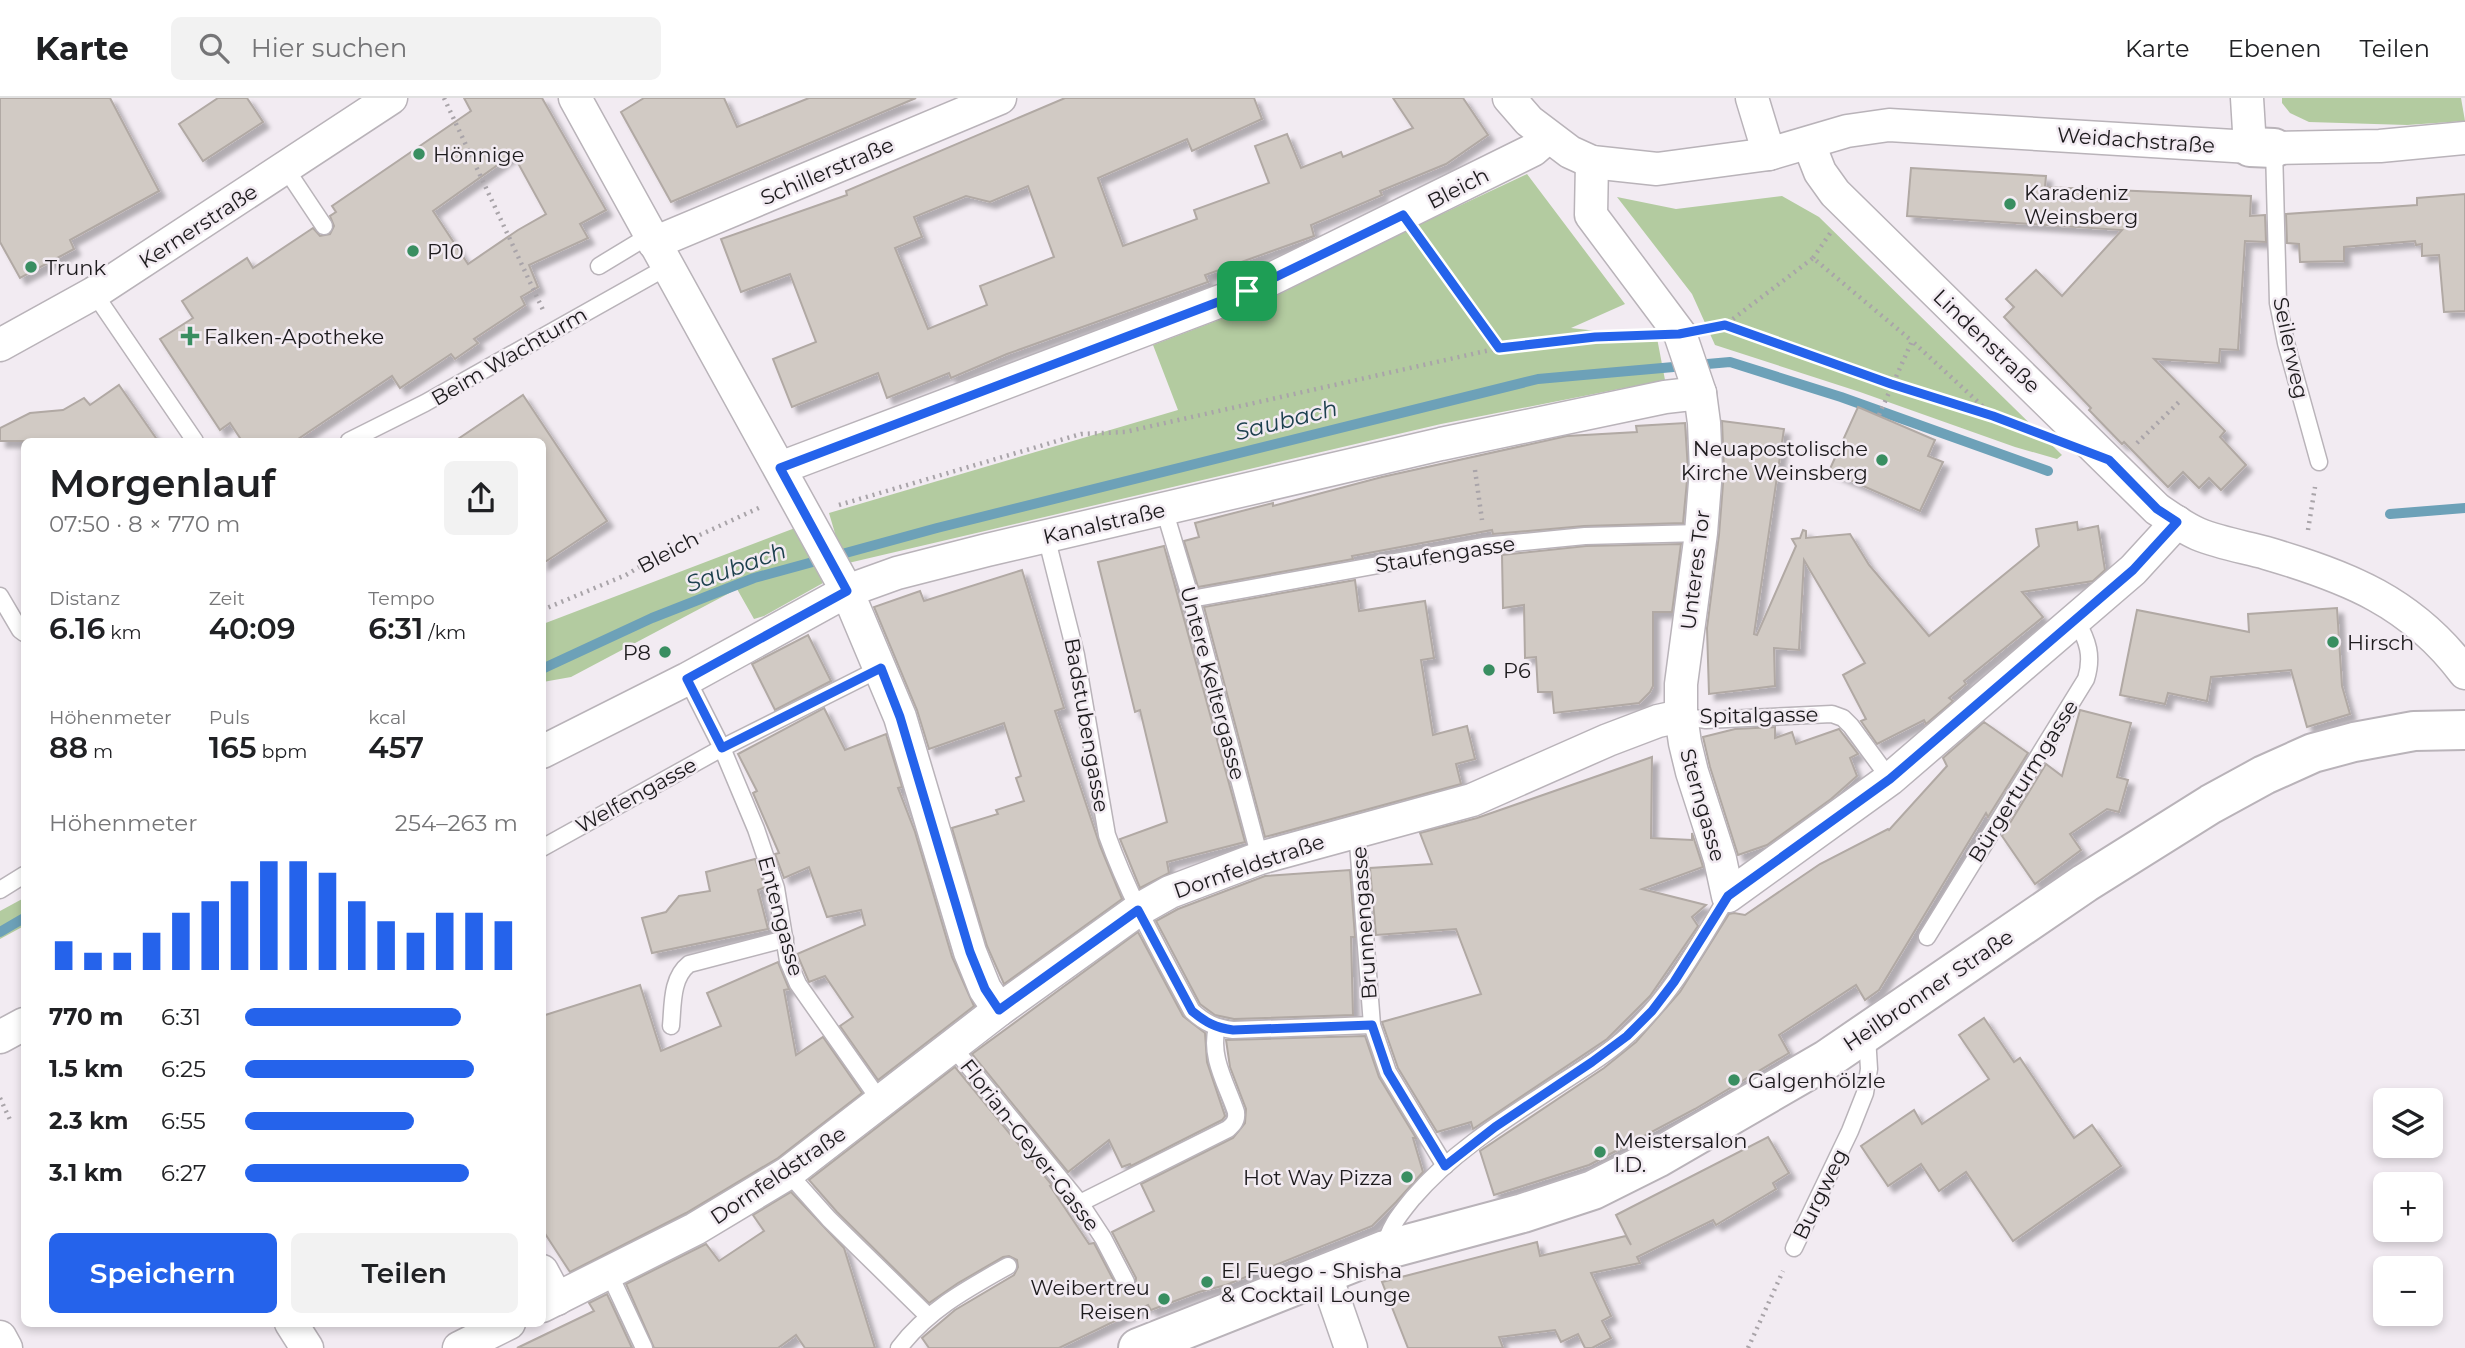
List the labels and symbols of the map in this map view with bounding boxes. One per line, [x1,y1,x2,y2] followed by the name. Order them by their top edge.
[2056,122,2216,158] street label: Weidachstraße
[757,132,897,210] street label: Schillerstraße
[433,142,524,167] place label: Hönnige
[411,146,427,162] marker: Hönnige
[1423,162,1493,214] street label: Bleich
[134,178,262,274] street label: Kernerstraße
[2024,180,2138,229] place label: Karadeniz Weinsberg
[2002,196,2018,212] marker: Karadeniz Weinsberg
[427,239,464,264] place label: P10
[405,243,421,259] marker: P10
[45,255,106,280] place label: Trunk
[23,259,39,275] marker: Trunk
[1217,261,1277,321] pin
[1928,284,2046,398] street label: Lindenstraße
[2268,295,2314,401] street label: Seilerweg
[427,301,591,411] street label: Beim Wachturm
[204,324,384,349] place label: Falken-Apotheke
[182,328,198,344] marker: Falken-Apotheke
[1232,394,1340,446] water label: Saubach
[1681,436,1868,485] place label: Neuapostolische Kirche Weinsberg
[1874,452,1890,468] marker: Neuapostolische Kirche Weinsberg
[1040,497,1168,549] street label: Kanalstraße
[1675,509,1715,631] street label: Unteres Tor
[633,526,703,578] street label: Bleich
[1373,531,1517,577] street label: Staufengasse
[682,536,790,598] water label: Saubach
[1175,583,1251,783] street label: Untere Keltergasse
[2347,630,2414,655] place label: Hirsch
[2325,634,2341,650] marker: Hirsch
[1059,636,1115,814] street label: Badstubengasse
[623,640,651,665] place label: P8
[657,644,673,660] marker: P8
[1503,658,1531,683] place label: P6
[1481,662,1497,678] marker: P6
[1963,695,2083,867] street label: Bürgerturmgasse
[1699,701,1819,729] street label: Spitalgasse
[1675,746,1731,864] street label: Sterngasse
[571,752,701,838] street label: Welfengasse
[1170,828,1328,904] street label: Dornfeldstraße
[1346,846,1382,1000] street label: Brunnengasse
[753,853,809,979] street label: Entengasse
[1838,924,2018,1056] street label: Heilbronner Straße
[955,1054,1105,1236] street label: Florian-Geyer-Gasse
[1748,1068,1886,1093] place label: Galgenhölzle
[1726,1072,1742,1088] marker: Galgenhölzle
[706,1120,850,1230] street label: Dornfeldstraße
[1614,1128,1747,1177] place label: Meistersalon I.D.
[1592,1144,1608,1160] marker: Meistersalon I.D.
[1787,1145,1853,1243] street label: Burgweg
[1243,1165,1393,1190] place label: Hot Way Pizza
[1399,1169,1415,1185] marker: Hot Way Pizza
[1221,1258,1410,1307] place label: El Fuego - Shisha & Cocktail Lounge
[1199,1274,1215,1290] marker: El Fuego - Shisha & Cocktail Lounge
[1030,1275,1150,1324] place label: Weibertreu Reisen
[1156,1291,1172,1307] marker: Weibertreu Reisen

